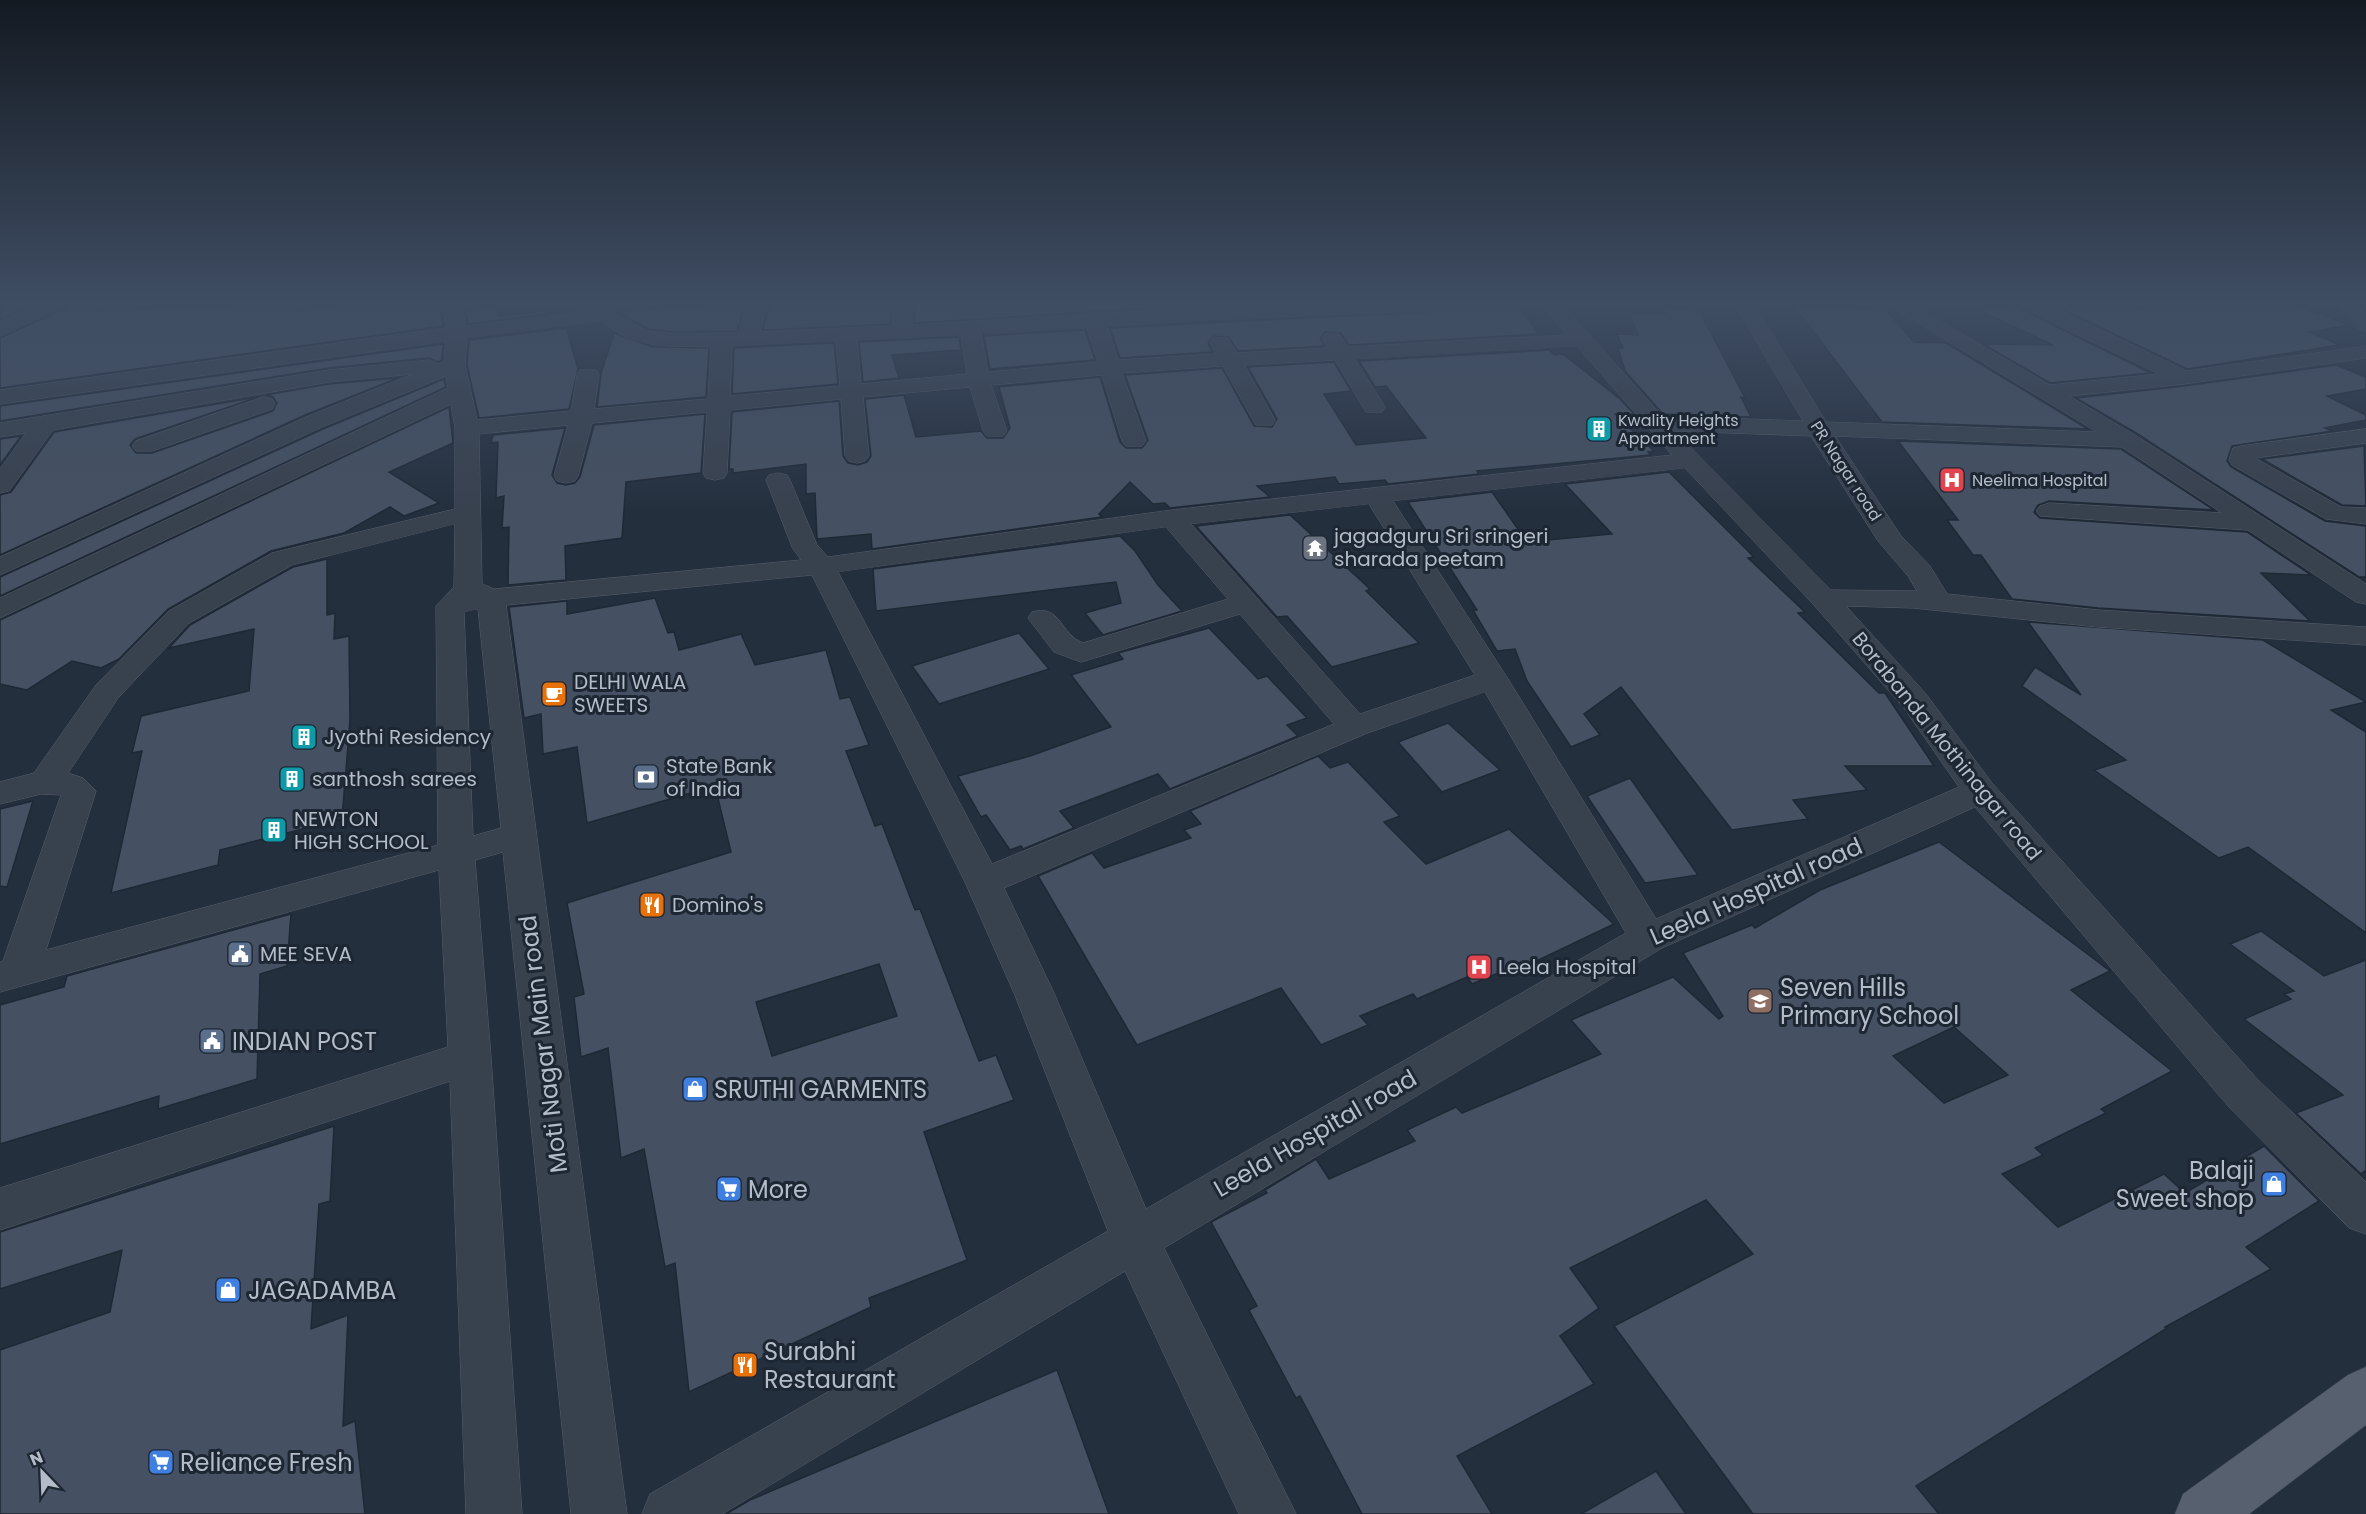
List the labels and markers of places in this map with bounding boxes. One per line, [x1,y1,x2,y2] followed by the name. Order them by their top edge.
[1618,409,1739,450] place label: Kwality Heights Appartment
[1584,414,1614,444] building icon: Kwality Heights Appartment
[1937,465,1967,495] hospital icon: Neelima Hospital
[1972,469,2108,492] place label: Neelima Hospital
[1333,522,1548,573] place label: jagadguru Sri sringeri sharada peetam
[1300,533,1330,563] temple icon: jagadguru Sri sringeri sharada peetam
[574,668,686,719] place label: DELHI WALA SWEETS
[539,679,569,709] cafe icon: DELHI WALA SWEETS
[289,722,319,752] building icon: Jyothi Residency
[324,723,491,751] place label: Jyothi Residency
[666,752,773,803] place label: State Bank of India
[631,762,661,792] bank icon: State Bank of India
[277,764,307,794] building icon: santhosh sarees
[312,765,477,793] place label: santhosh sarees
[294,805,429,856] place label: NEWTON HIGH SCHOOL
[259,815,289,845] building icon: NEWTON HIGH SCHOOL
[637,890,667,920] restaurant icon: Domino's
[672,891,764,919] place label: Domino's
[225,939,255,969] public building icon: MEE SEVA
[260,940,352,968] place label: MEE SEVA
[1464,952,1494,982] hospital icon: Leela Hospital
[1498,953,1636,981] place label: Leela Hospital
[1780,971,1959,1032] place label: Seven Hills Primary School
[1745,986,1775,1016] school or university icon: Seven Hills Primary School
[232,1025,377,1058] place label: INDIAN POST
[197,1026,227,1056] public building icon: INDIAN POST
[714,1073,927,1106] place label: SRUTHI GARMENTS
[680,1074,710,1104] shop icon: SRUTHI GARMENTS
[2116,1154,2254,1215] place label: Balaji Sweet shop
[2259,1169,2289,1199] shop icon: Balaji Sweet shop
[748,1173,808,1206] place label: More
[714,1174,744,1204] supermarket icon: More
[248,1274,396,1307] place label: JAGADAMBA
[213,1275,243,1305] shop icon: JAGADAMBA
[764,1335,896,1396] place label: Surabhi Restaurant
[730,1350,760,1380] restaurant icon: Surabhi Restaurant
[180,1446,353,1479] place label: Reliance Fresh
[146,1447,176,1477] supermarket icon: Reliance Fresh

